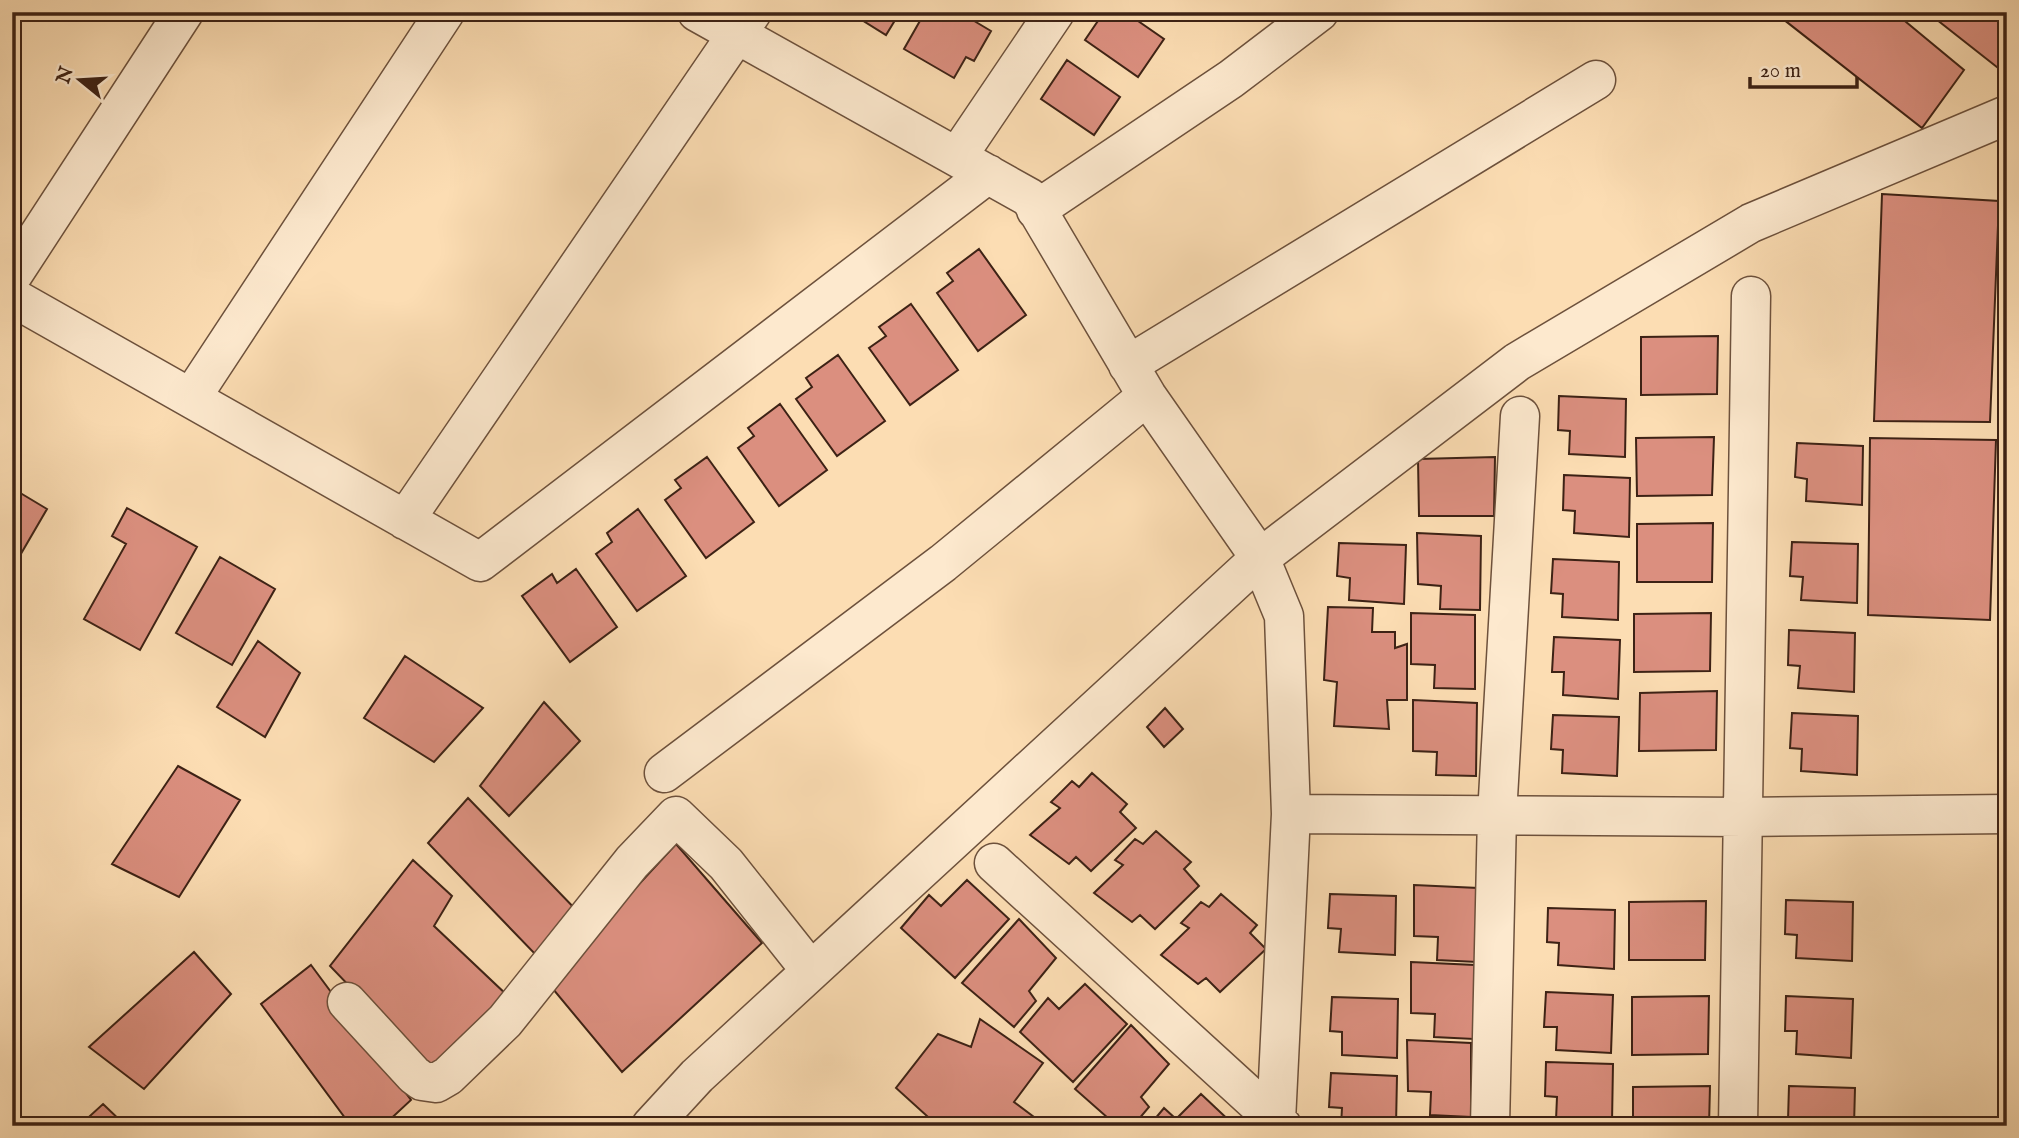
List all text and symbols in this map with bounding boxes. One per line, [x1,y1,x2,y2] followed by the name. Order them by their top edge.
[46,46,116,116] north arrow
[1750,46,1856,90] scale bar
[1760,58,1801,85] text: 20 m
[51,63,80,88] text: N

